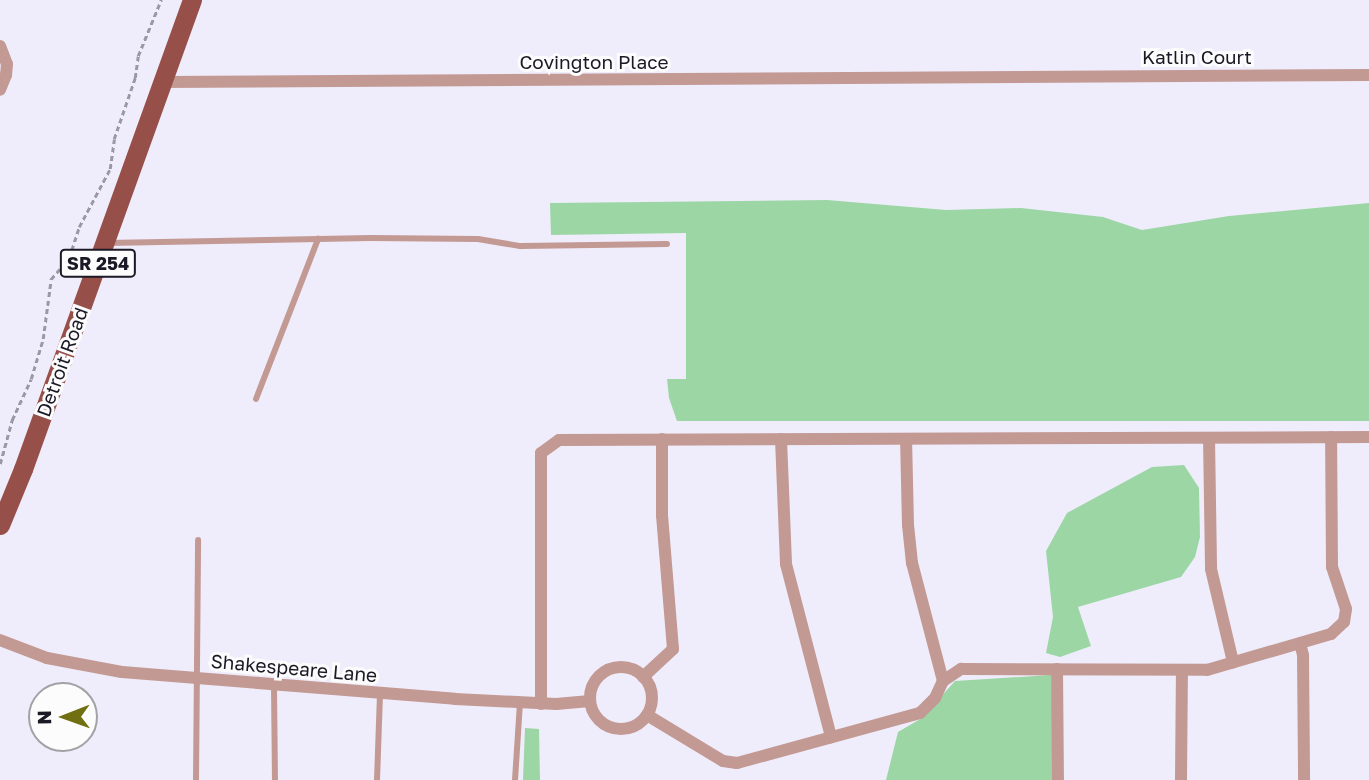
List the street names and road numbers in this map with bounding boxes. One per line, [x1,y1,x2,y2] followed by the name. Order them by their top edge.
[1142,46,1252,68] street label: Katlin Court
[519,51,669,73] street label: Covington Place
[60,248,136,278] road number: SR 254
[32,304,92,420] street label: Detroit Road
[210,649,378,687] street label: Shakespeare Lane

